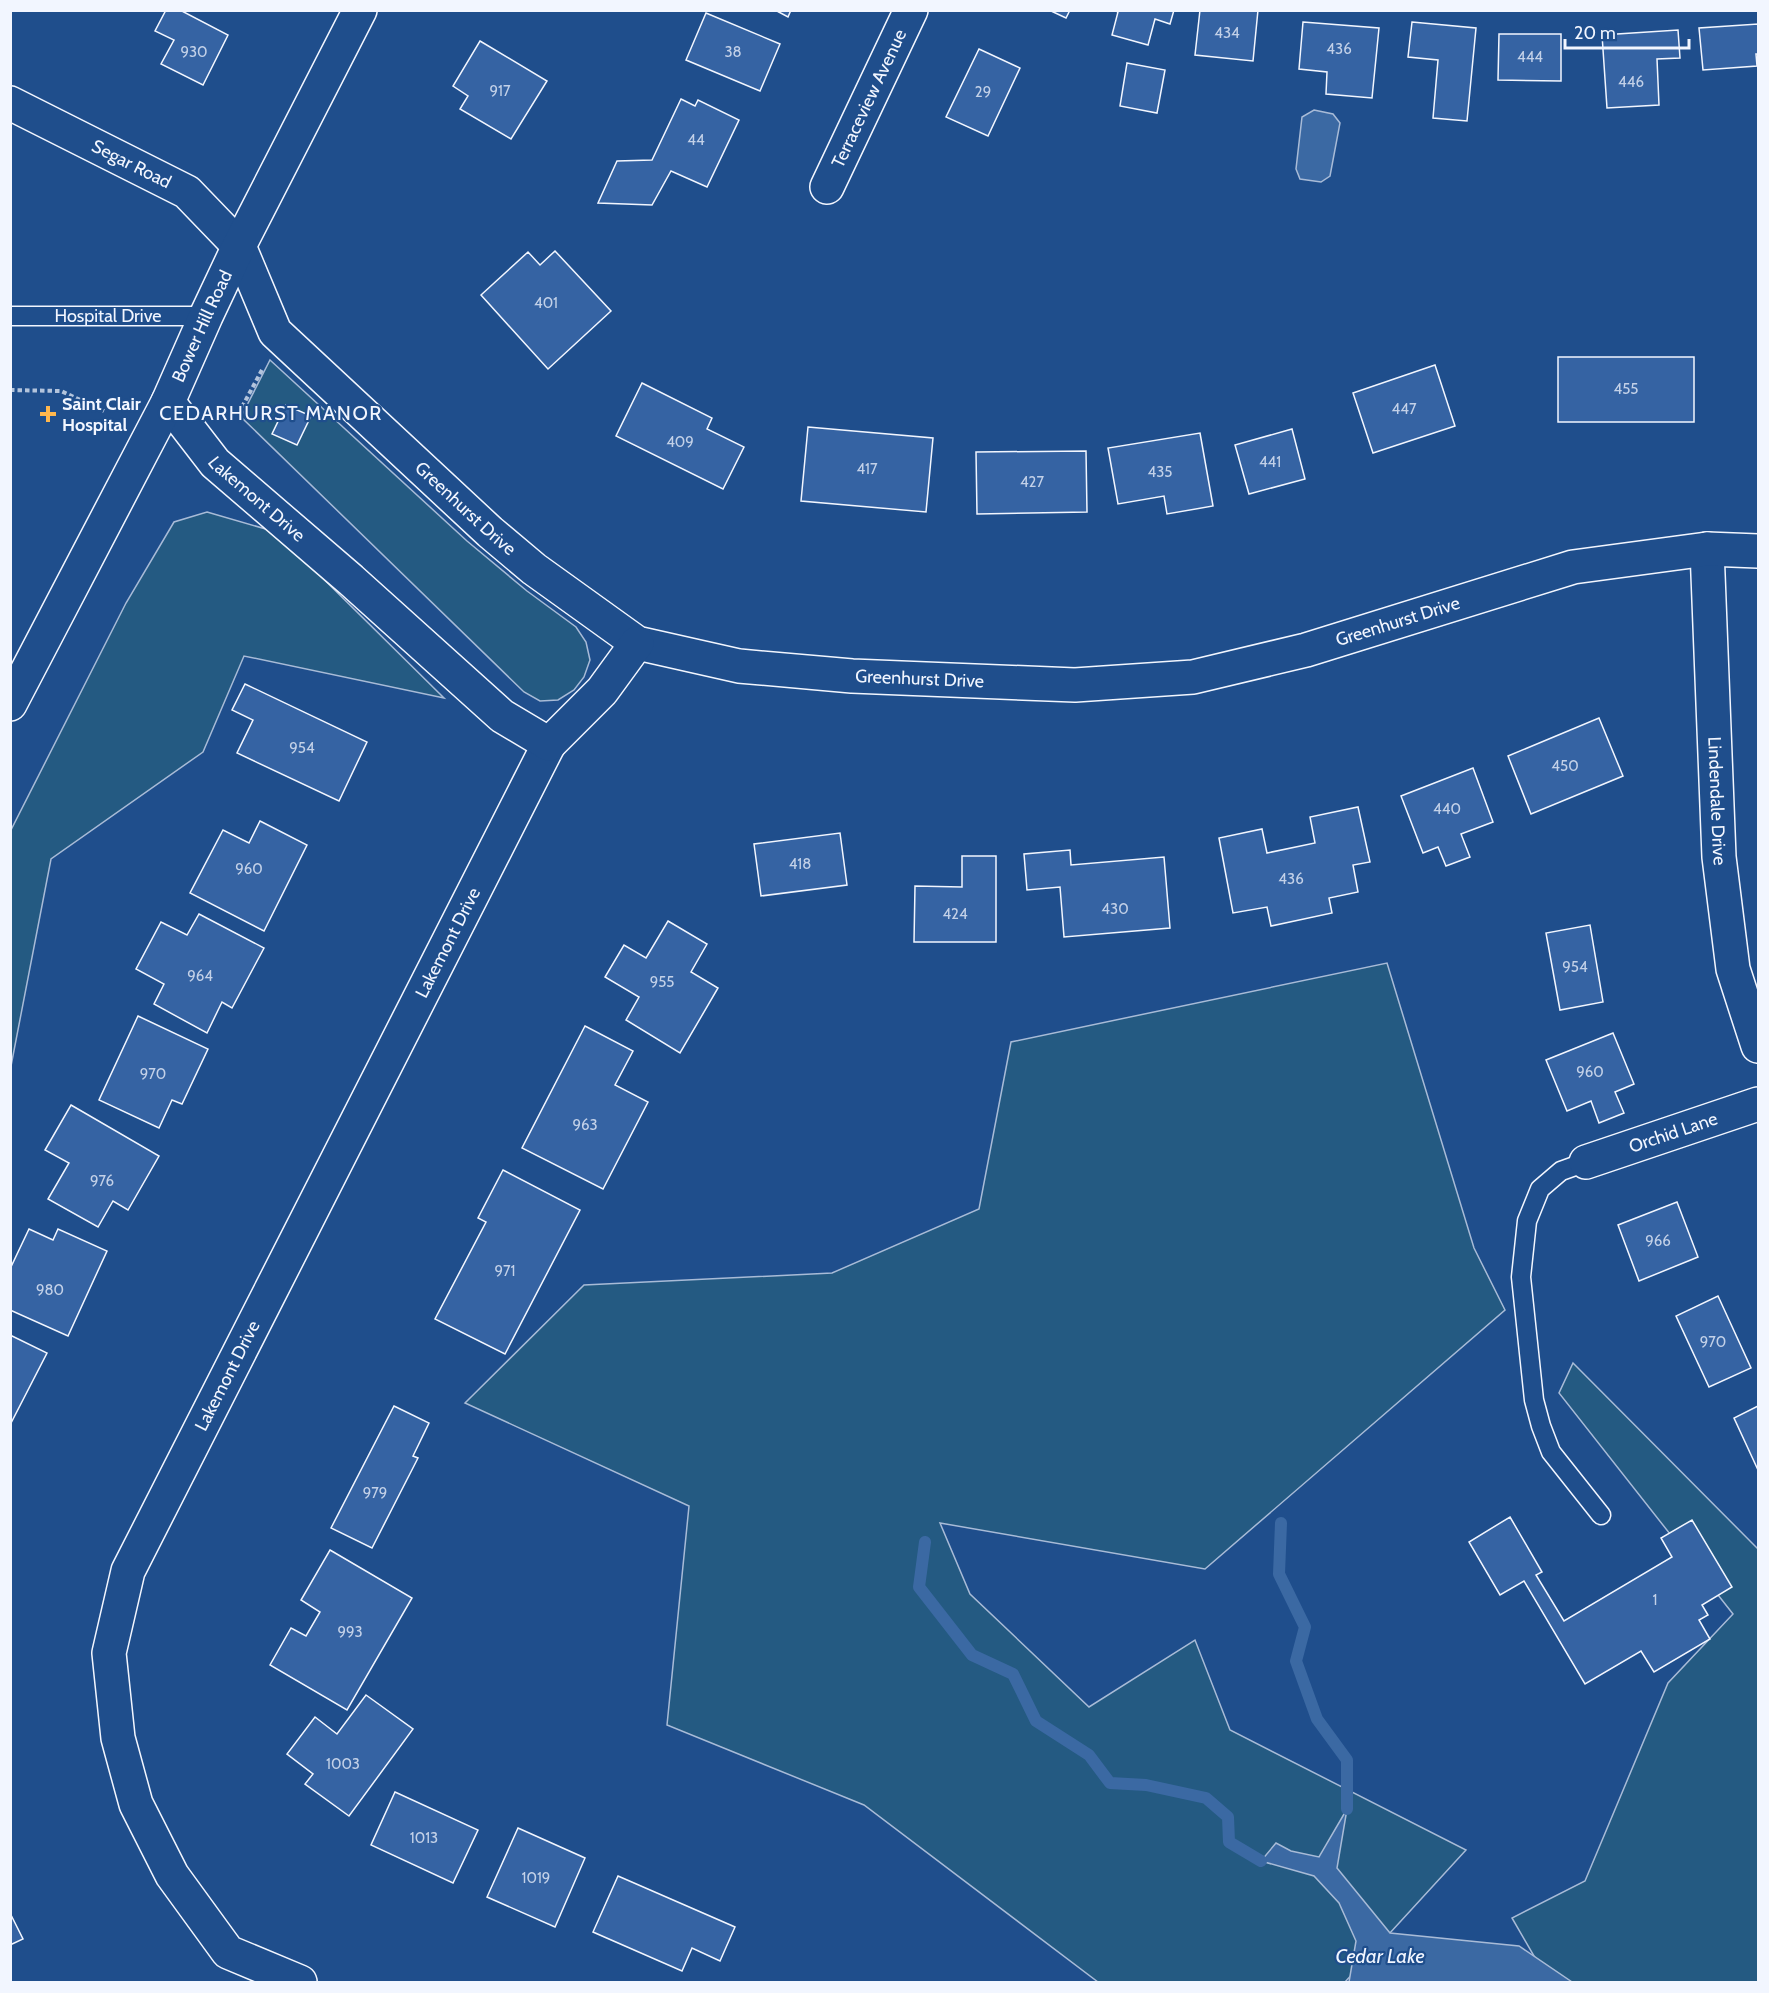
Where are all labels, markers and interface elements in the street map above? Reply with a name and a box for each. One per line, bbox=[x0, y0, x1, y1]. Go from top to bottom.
scale bar bbox=[1565, 12, 1690, 50]
text: 20 m bbox=[1574, 22, 1616, 44]
house number: 434 bbox=[1214, 24, 1240, 42]
street label: Terraceview Avenue bbox=[827, 26, 911, 171]
house number: 436 bbox=[1326, 40, 1352, 58]
house number: 930 bbox=[180, 43, 208, 61]
house number: 38 bbox=[724, 43, 742, 61]
house number: 444 bbox=[1517, 48, 1543, 66]
house number: 446 bbox=[1618, 73, 1644, 91]
house number: 917 bbox=[490, 82, 511, 100]
house number: 29 bbox=[975, 83, 991, 101]
house number: 44 bbox=[687, 131, 705, 149]
street label: Segar Road bbox=[88, 135, 175, 193]
street label: Bower Hill Road bbox=[167, 267, 237, 385]
house number: 401 bbox=[534, 294, 558, 312]
street label: Hospital Drive bbox=[54, 305, 162, 327]
house number: 455 bbox=[1614, 380, 1638, 398]
place label: Saint Clair Hospital bbox=[62, 393, 141, 436]
house number: 447 bbox=[1392, 400, 1417, 418]
district label: CEDARHURST MANOR bbox=[159, 401, 383, 425]
marker: Saint Clair Hospital bbox=[39, 405, 57, 423]
house number: 409 bbox=[666, 433, 694, 451]
street label: Lakemont Drive bbox=[203, 452, 310, 547]
house number: 441 bbox=[1259, 453, 1281, 471]
street label: Greenhurst Drive bbox=[410, 457, 520, 560]
house number: 417 bbox=[856, 460, 878, 478]
house number: 435 bbox=[1148, 463, 1172, 481]
house number: 427 bbox=[1020, 473, 1044, 491]
street label: Greenhurst Drive bbox=[1333, 592, 1463, 651]
street label: Greenhurst Drive bbox=[855, 665, 985, 692]
street label: Lindendale Drive bbox=[1703, 736, 1731, 866]
house number: 954 bbox=[289, 739, 315, 757]
house number: 450 bbox=[1551, 757, 1579, 775]
house number: 440 bbox=[1433, 800, 1461, 818]
house number: 418 bbox=[789, 855, 811, 873]
house number: 960 bbox=[235, 860, 263, 878]
house number: 436 bbox=[1278, 870, 1304, 888]
street label: Lakemont Drive bbox=[411, 884, 485, 1001]
house number: 430 bbox=[1101, 900, 1129, 918]
house number: 424 bbox=[942, 905, 968, 923]
house number: 954 bbox=[1562, 958, 1588, 976]
house number: 964 bbox=[187, 967, 213, 985]
house number: 955 bbox=[650, 973, 674, 991]
house number: 960 bbox=[1576, 1063, 1604, 1081]
house number: 970 bbox=[140, 1065, 166, 1083]
street label: Orchid Lane bbox=[1626, 1107, 1720, 1158]
house number: 963 bbox=[572, 1116, 598, 1134]
house number: 976 bbox=[90, 1172, 114, 1190]
house number: 966 bbox=[1645, 1232, 1671, 1250]
house number: 971 bbox=[495, 1262, 515, 1280]
house number: 980 bbox=[36, 1281, 64, 1299]
street label: Lakemont Drive bbox=[190, 1317, 265, 1435]
house number: 970 bbox=[1700, 1333, 1726, 1351]
house number: 979 bbox=[363, 1484, 387, 1502]
house number: 1 bbox=[1653, 1591, 1657, 1609]
house number: 993 bbox=[337, 1623, 363, 1641]
house number: 1003 bbox=[326, 1755, 360, 1773]
house number: 1013 bbox=[410, 1829, 438, 1847]
house number: 1019 bbox=[522, 1869, 550, 1887]
water label: Cedar Lake bbox=[1335, 1944, 1425, 1968]

